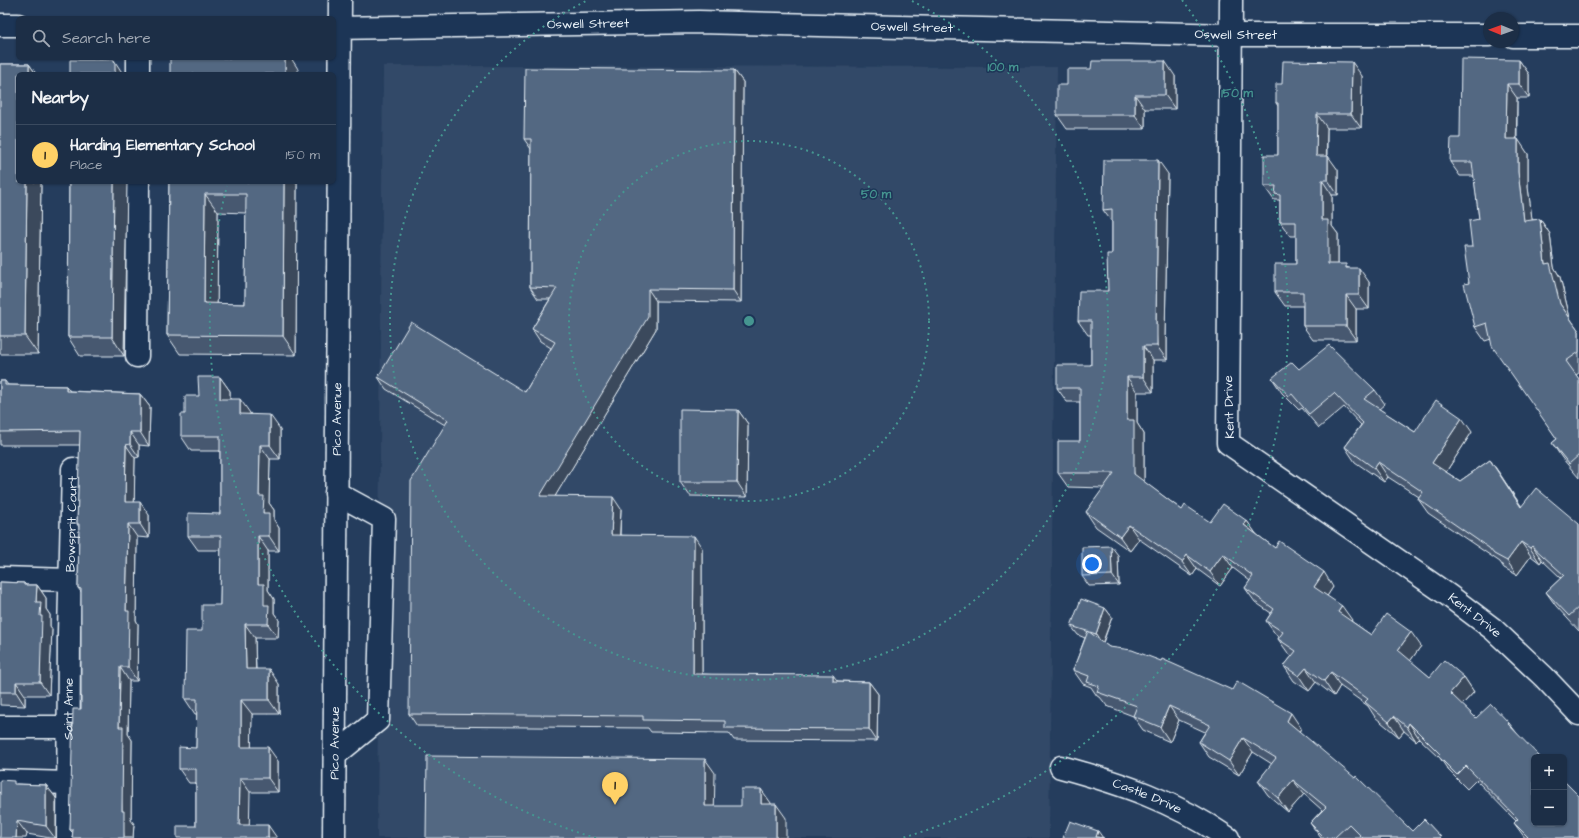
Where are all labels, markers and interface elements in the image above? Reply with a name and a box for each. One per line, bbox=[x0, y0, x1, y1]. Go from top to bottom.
north arrow bbox=[1483, 12, 1519, 48]
street label: Oswell Street bbox=[547, 14, 630, 34]
search box bbox=[16, 16, 336, 60]
street label: Oswell Street bbox=[871, 17, 954, 37]
street label: Oswell Street bbox=[1194, 25, 1278, 44]
icon: search bbox=[30, 27, 52, 49]
text: Search here bbox=[62, 28, 151, 49]
text: 100 m bbox=[988, 59, 1019, 76]
text: 150 m bbox=[1221, 85, 1254, 102]
text: Nearby bbox=[32, 86, 89, 110]
text: Harding Elementary School bbox=[70, 135, 255, 156]
text: 1 bbox=[44, 146, 46, 164]
text: 150 m bbox=[286, 146, 320, 164]
text: Place bbox=[70, 156, 102, 174]
text: 50 m bbox=[861, 186, 892, 203]
centre of rings bbox=[742, 314, 756, 328]
street label: Kent Drive bbox=[1219, 375, 1239, 439]
street label: Pico Avenue bbox=[328, 382, 346, 456]
street label: Bowsprit Court bbox=[61, 475, 82, 572]
your location bbox=[1082, 554, 1102, 574]
street label: Kent Drive bbox=[1444, 589, 1506, 642]
street label: Saint Anne bbox=[59, 678, 78, 740]
street label: Pico Avenue bbox=[325, 706, 344, 780]
map controls bbox=[1531, 754, 1567, 826]
button: + bbox=[1531, 754, 1567, 790]
pin: 1 bbox=[602, 772, 628, 805]
street label: Castle Drive bbox=[1110, 774, 1185, 818]
button: − bbox=[1531, 790, 1567, 826]

